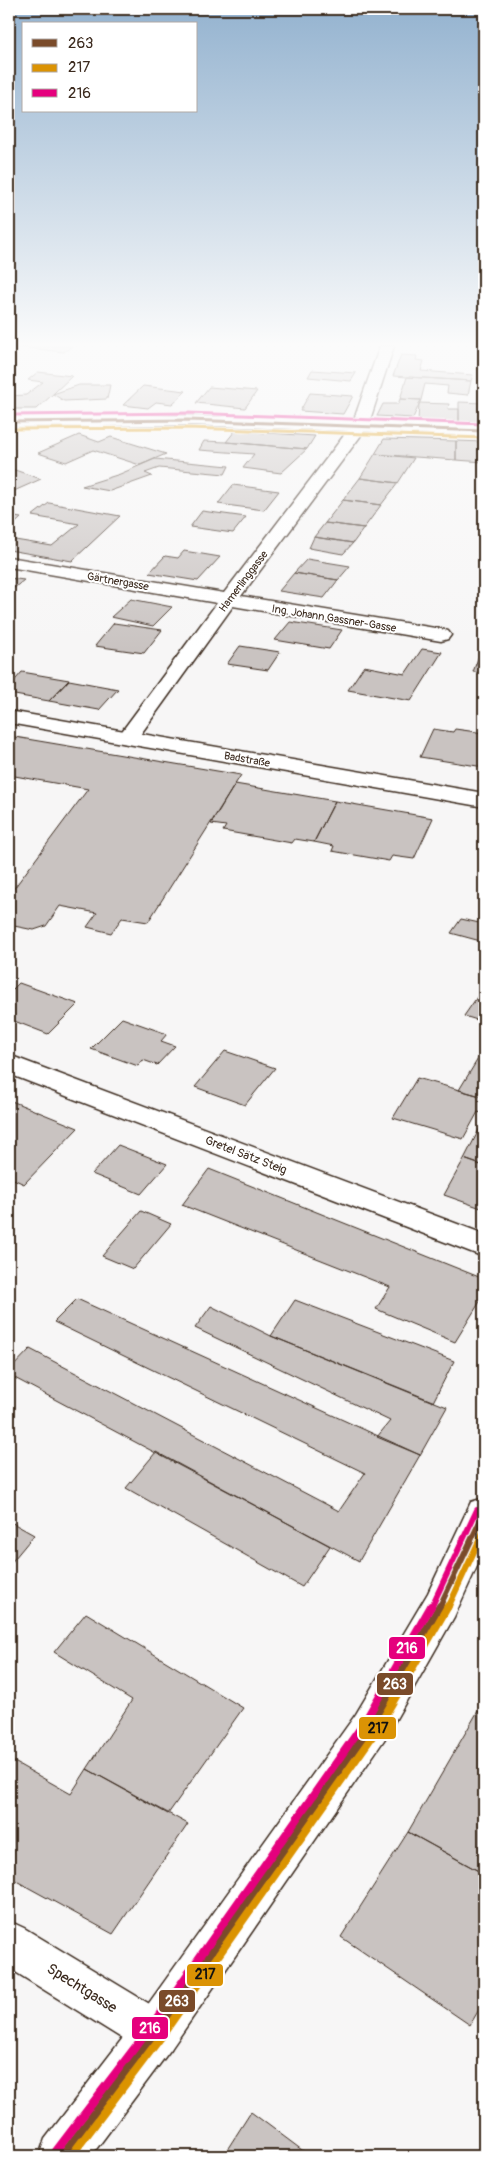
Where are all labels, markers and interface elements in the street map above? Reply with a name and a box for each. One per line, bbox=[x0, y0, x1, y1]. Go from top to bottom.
legend bbox=[22, 22, 198, 112]
text: 263 bbox=[68, 34, 94, 53]
text: 217 bbox=[68, 58, 90, 77]
text: 216 bbox=[68, 84, 91, 103]
street label: Hamerlinggasse bbox=[216, 548, 271, 614]
street label: Gärtnergasse bbox=[86, 570, 150, 593]
street label: Ing. Johann Gassner-Gasse bbox=[271, 602, 398, 635]
street label: Badstraße bbox=[223, 749, 272, 770]
street label: Gretel Sätz Steig bbox=[203, 1133, 289, 1178]
line badge: 216 bbox=[388, 1636, 426, 1660]
text: 216 bbox=[396, 1640, 418, 1657]
line badge: 263 bbox=[376, 1672, 414, 1696]
text: 263 bbox=[383, 1676, 407, 1693]
line badge: 217 bbox=[358, 1716, 397, 1740]
text: 217 bbox=[368, 1720, 389, 1737]
street label: Spechtgasse bbox=[43, 1959, 121, 2018]
line badge: 217 bbox=[186, 1963, 224, 1987]
text: 217 bbox=[195, 1966, 216, 1983]
line badge: 263 bbox=[158, 1989, 196, 2013]
text: 263 bbox=[165, 1993, 189, 2010]
line badge: 216 bbox=[131, 2016, 169, 2040]
text: 216 bbox=[139, 2020, 161, 2037]

